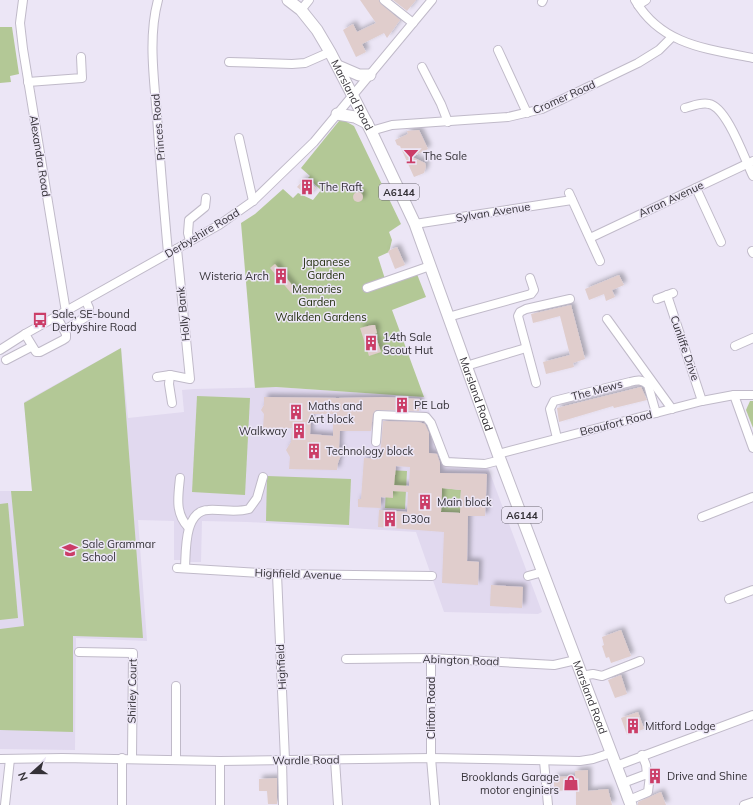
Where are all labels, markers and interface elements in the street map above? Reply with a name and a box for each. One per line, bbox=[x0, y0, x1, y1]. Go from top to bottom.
street label: Marsland Road bbox=[328, 57, 376, 133]
street label: Cromer Road bbox=[530, 77, 598, 117]
street label: Princes Road bbox=[148, 93, 168, 161]
street label: Alexandra Road bbox=[27, 114, 53, 198]
bar icon: The Sale bbox=[402, 147, 420, 165]
place label: The Sale bbox=[423, 149, 467, 163]
building icon: The Raft bbox=[298, 178, 316, 196]
street label: Arran Avenue bbox=[636, 178, 706, 220]
place label: The Raft bbox=[319, 180, 363, 194]
road number: A6144 bbox=[379, 184, 419, 200]
street label: Sylvan Avenue bbox=[455, 199, 531, 225]
street label: Derbyshire Road bbox=[162, 205, 242, 261]
park label: Japanese Garden bbox=[302, 255, 350, 282]
building icon: Wisteria Arch bbox=[272, 267, 290, 285]
place label: Wisteria Arch bbox=[199, 269, 269, 283]
park label: Memories Garden bbox=[292, 282, 342, 309]
street label: Holly Bank bbox=[173, 286, 193, 342]
place label: Sale, SE-bound Derbyshire Road bbox=[52, 307, 137, 334]
park label: Walkden Gardens bbox=[275, 310, 367, 324]
bus stop icon: Sale, SE-bound Derbyshire Road bbox=[31, 311, 49, 329]
street label: Cunliffe Drive bbox=[667, 314, 703, 382]
place label: 14th Sale Scout Hut bbox=[383, 330, 433, 357]
building icon: 14th Sale Scout Hut bbox=[362, 334, 380, 352]
street label: Marsland Road bbox=[457, 355, 496, 433]
street label: The Mews bbox=[570, 376, 624, 404]
building icon: PE Lab bbox=[393, 396, 411, 414]
place label: PE Lab bbox=[414, 398, 450, 412]
place label: Maths and Art block bbox=[308, 399, 362, 426]
building icon: Maths and Art block bbox=[287, 403, 305, 421]
street label: Beaufort Road bbox=[578, 407, 654, 439]
building icon: Walkway bbox=[290, 422, 308, 440]
place label: Walkway bbox=[239, 424, 287, 438]
building icon: Technology block bbox=[305, 442, 323, 460]
place label: Technology block bbox=[326, 444, 414, 458]
building icon: Main block bbox=[416, 493, 434, 511]
place label: Main block bbox=[437, 495, 492, 509]
road number: A6144 bbox=[502, 507, 542, 523]
building icon: D30a bbox=[381, 510, 399, 528]
place label: D30a bbox=[402, 512, 430, 526]
place label: Sale Grammar School bbox=[82, 537, 155, 564]
school or university icon: Sale Grammar School bbox=[61, 541, 79, 559]
street label: Highfield Avenue bbox=[254, 565, 342, 583]
street label: Highfield bbox=[273, 644, 289, 690]
street label: Abington Road bbox=[422, 652, 500, 668]
street label: Shirley Court bbox=[124, 658, 140, 724]
street label: Marsland Road bbox=[570, 658, 610, 736]
street label: Clifton Road bbox=[424, 677, 438, 739]
building icon: Mitford Lodge bbox=[624, 717, 642, 735]
place label: Mitford Lodge bbox=[645, 719, 716, 733]
street label: Wardle Road bbox=[272, 752, 340, 768]
north arrow bbox=[12, 753, 52, 793]
building icon: Drive and Shine bbox=[646, 767, 664, 785]
place label: Drive and Shine bbox=[667, 769, 747, 783]
text: N bbox=[15, 770, 31, 783]
place label: Brooklands Garage motor enginiers bbox=[461, 770, 559, 797]
shop icon: Brooklands Garage motor enginiers bbox=[562, 774, 580, 792]

